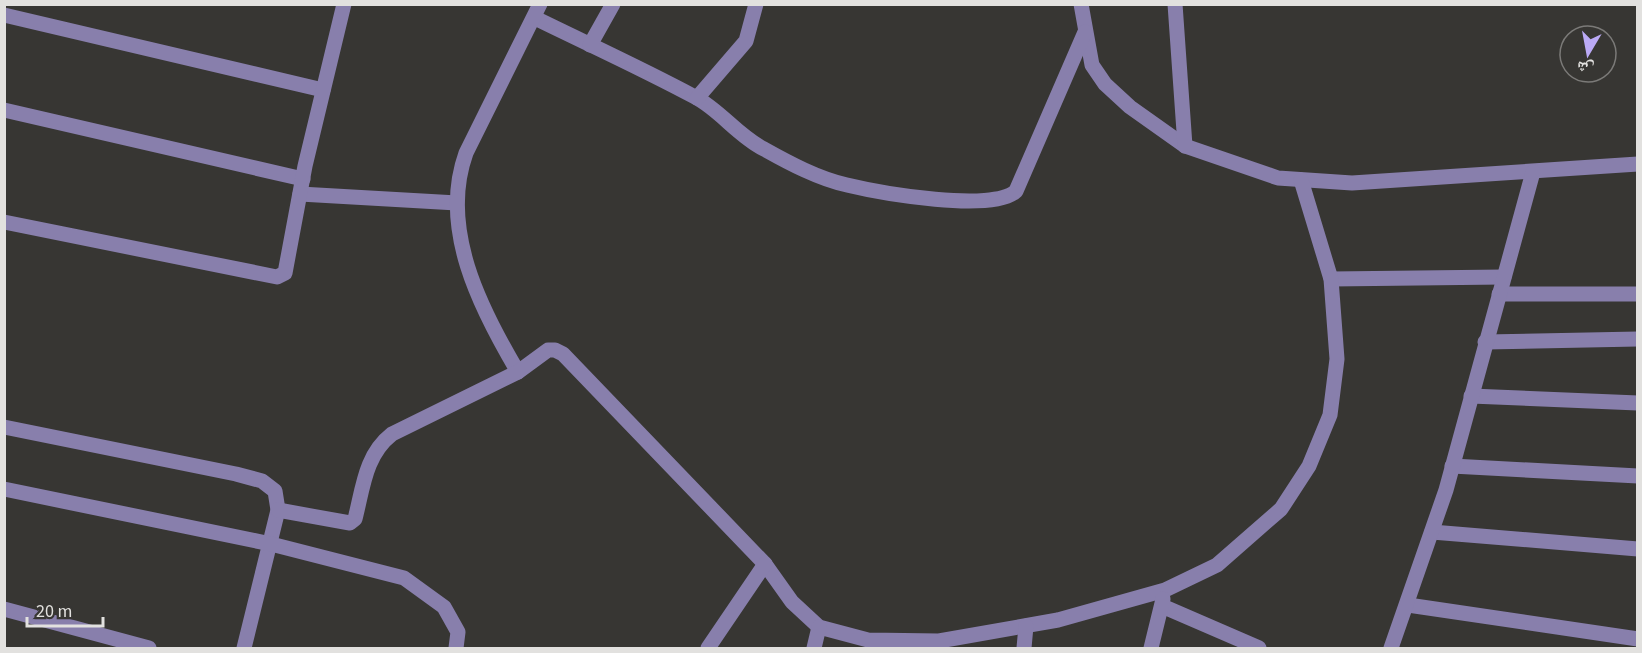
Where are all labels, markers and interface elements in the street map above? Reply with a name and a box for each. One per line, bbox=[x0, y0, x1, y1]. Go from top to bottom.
north arrow bbox=[1558, 24, 1618, 84]
text: ش bbox=[1575, 55, 1596, 80]
scale bar bbox=[27, 590, 104, 628]
text: 20 m bbox=[36, 599, 72, 624]

